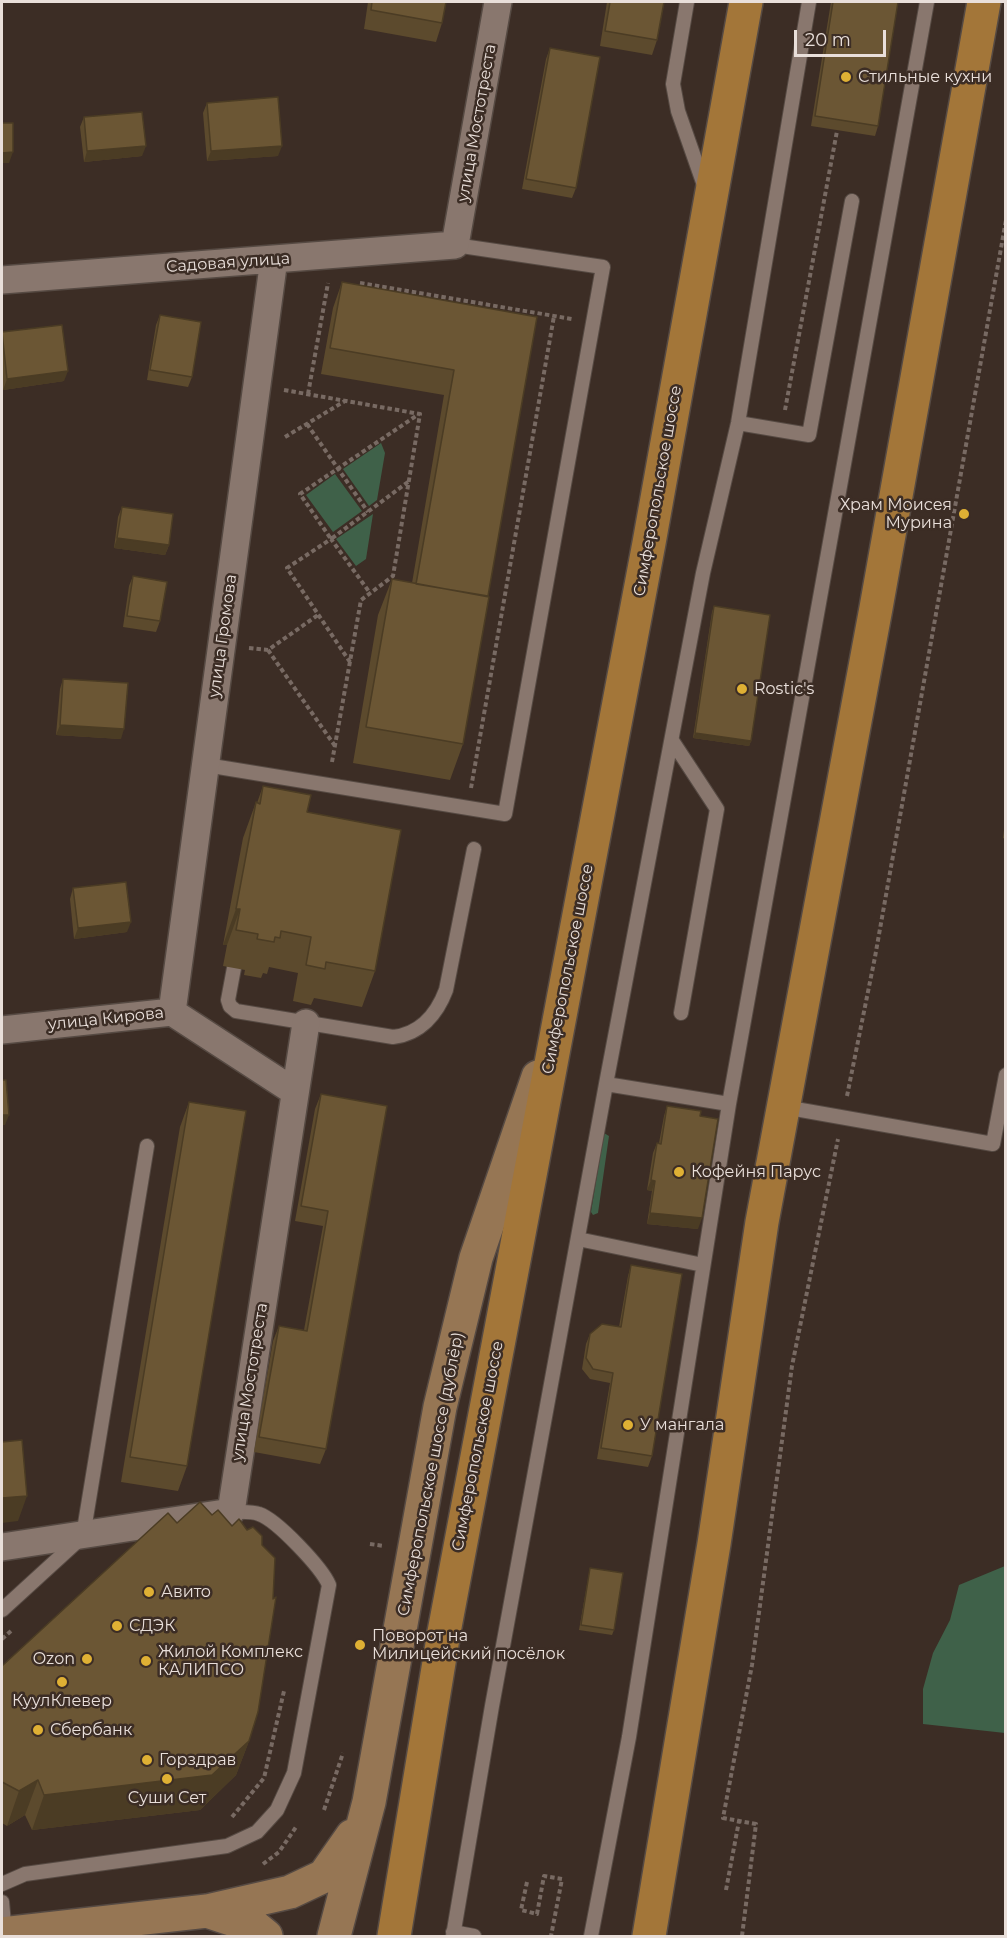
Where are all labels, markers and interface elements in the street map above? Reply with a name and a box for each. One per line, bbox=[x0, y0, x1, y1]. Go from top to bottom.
scale bar bbox=[797, 18, 888, 56]
text: 20 m bbox=[805, 29, 851, 51]
street label: улица Мостотреста bbox=[454, 43, 500, 203]
place label: Стильные кухни bbox=[858, 67, 992, 87]
marker: Стильные кухни bbox=[839, 70, 853, 84]
street label: Садовая улица bbox=[165, 249, 291, 277]
street label: Симферопольское шоссе bbox=[630, 384, 686, 598]
place label: Храм Моисея Мурина bbox=[840, 495, 952, 533]
marker: Храм Моисея Мурина bbox=[957, 507, 971, 521]
street label: улица Громова bbox=[205, 573, 241, 699]
place label: Rostic's bbox=[754, 679, 814, 699]
marker: Rostic's bbox=[735, 682, 749, 696]
street label: Симферопольское шоссе bbox=[538, 862, 598, 1076]
street label: улица Кирова bbox=[47, 1003, 165, 1035]
place label: Кофейня Парус bbox=[691, 1162, 821, 1182]
marker: Кофейня Парус bbox=[672, 1165, 686, 1179]
street label: улица Мостотреста bbox=[228, 1302, 272, 1462]
street label: Симферопольское шоссе (дублёр) bbox=[394, 1330, 468, 1618]
street label: Симферопольское шоссе bbox=[448, 1339, 508, 1553]
place label: У мангала bbox=[640, 1415, 724, 1435]
marker: У мангала bbox=[621, 1418, 635, 1432]
place label: Авито bbox=[161, 1582, 211, 1602]
marker: Авито bbox=[142, 1585, 156, 1599]
place label: СДЭК bbox=[129, 1616, 175, 1636]
marker: СДЭК bbox=[110, 1619, 124, 1633]
place label: Поворот на Милицейский посёлок bbox=[372, 1626, 565, 1664]
marker: Поворот на Милицейский посёлок bbox=[353, 1638, 367, 1652]
place label: Жилой Комплекс КАЛИПСО bbox=[158, 1642, 303, 1680]
place label: Ozon bbox=[33, 1649, 75, 1669]
marker: Ozon bbox=[80, 1652, 94, 1666]
marker: Жилой Комплекс КАЛИПСО bbox=[139, 1654, 153, 1668]
marker: КуулКлевер bbox=[55, 1675, 69, 1689]
place label: КуулКлевер bbox=[12, 1691, 112, 1711]
place label: Сбербанк bbox=[50, 1720, 132, 1740]
marker: Сбербанк bbox=[31, 1723, 45, 1737]
place label: Горздрав bbox=[159, 1750, 236, 1770]
marker: Горздрав bbox=[140, 1753, 154, 1767]
marker: Суши Сет bbox=[160, 1772, 174, 1786]
place label: Суши Сет bbox=[128, 1788, 206, 1808]

